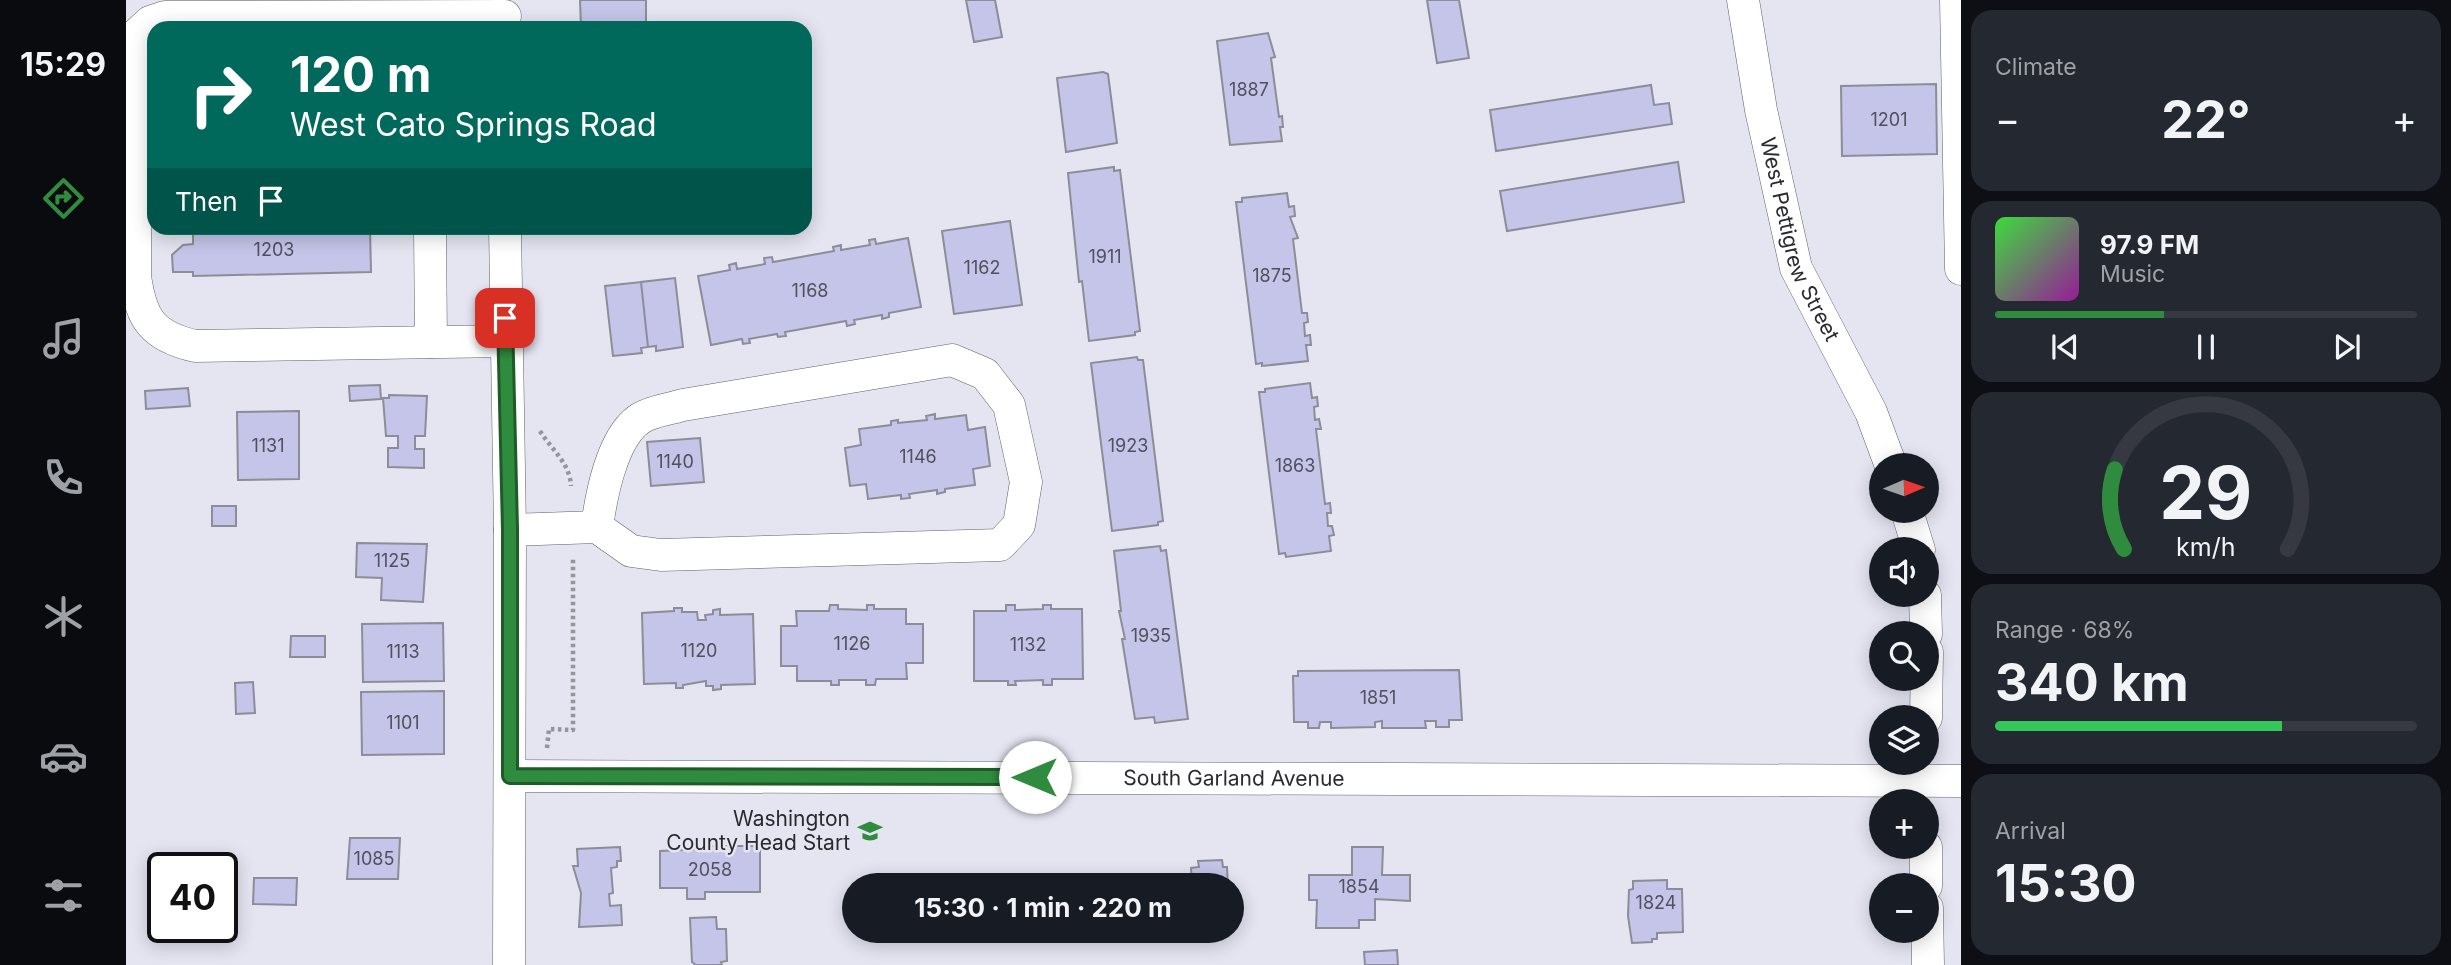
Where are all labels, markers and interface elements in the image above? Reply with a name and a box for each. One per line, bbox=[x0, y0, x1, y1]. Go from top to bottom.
text: 15:29 bbox=[20, 45, 106, 84]
text: 120 m bbox=[290, 45, 431, 104]
icon: right bbox=[175, 49, 266, 140]
text: Climate bbox=[1995, 53, 2077, 81]
house number: 1887 bbox=[1229, 79, 1269, 100]
text: 22° bbox=[2161, 88, 2251, 151]
text: − bbox=[1995, 96, 2020, 142]
text: + bbox=[2392, 96, 2417, 142]
text: West Cato Springs Road bbox=[290, 105, 657, 144]
house number: 1201 bbox=[1871, 109, 1907, 130]
street label: West Pettigrew Street bbox=[1755, 135, 1845, 345]
icon: directions bbox=[39, 174, 88, 223]
icon: arrive bbox=[252, 182, 290, 220]
text: Then bbox=[175, 186, 238, 217]
text: 97.9 FM bbox=[2100, 229, 2199, 260]
house number: 1203 bbox=[254, 239, 294, 260]
house number: 1911 bbox=[1088, 246, 1122, 267]
house number: 1162 bbox=[964, 257, 1000, 278]
text: Music bbox=[2100, 260, 2165, 288]
house number: 1875 bbox=[1252, 265, 1292, 286]
house number: 1168 bbox=[792, 280, 828, 301]
pin bbox=[475, 288, 535, 348]
icon: arrive bbox=[486, 299, 524, 337]
icon: music bbox=[39, 314, 88, 363]
icon: previous bbox=[2046, 328, 2084, 366]
icon: pause bbox=[2187, 328, 2225, 366]
icon: next bbox=[2328, 328, 2366, 366]
house number: 1131 bbox=[251, 435, 285, 456]
house number: 1923 bbox=[1108, 435, 1148, 456]
house number: 1146 bbox=[899, 446, 937, 467]
text: 29 bbox=[2159, 448, 2253, 537]
house number: 1140 bbox=[656, 451, 694, 472]
icon: phone bbox=[39, 453, 88, 502]
north arrow bbox=[1869, 453, 1939, 523]
map controls bbox=[1869, 453, 1939, 943]
house number: 1863 bbox=[1275, 455, 1315, 476]
text: km/h bbox=[2176, 531, 2236, 561]
button: sound bbox=[1869, 537, 1939, 607]
house number: 1125 bbox=[374, 550, 410, 571]
icon: climate bbox=[39, 592, 88, 641]
text: Range · 68% bbox=[1995, 616, 2134, 644]
button: search bbox=[1869, 621, 1939, 691]
house number: 1935 bbox=[1131, 625, 1171, 646]
house number: 1126 bbox=[834, 633, 870, 654]
house number: 1132 bbox=[1010, 634, 1046, 655]
house number: 1120 bbox=[681, 640, 717, 661]
house number: 1113 bbox=[386, 641, 420, 662]
text: 340 km bbox=[1995, 651, 2189, 714]
house number: 1851 bbox=[1360, 687, 1396, 708]
button: layers bbox=[1869, 705, 1939, 775]
house number: 1101 bbox=[386, 712, 420, 733]
icon: car bbox=[39, 732, 88, 781]
position arrow bbox=[998, 740, 1072, 814]
street label: South Garland Avenue bbox=[1123, 765, 1345, 791]
button: + bbox=[1869, 789, 1939, 859]
place label: Washington County Head Start bbox=[666, 806, 850, 855]
school or university icon: Washington County Head Start bbox=[856, 817, 884, 845]
text: Arrival bbox=[1995, 817, 2066, 845]
house number: 1085 bbox=[354, 848, 394, 869]
speed limit sign: 40 bbox=[147, 852, 238, 943]
text: 15:30 bbox=[1995, 852, 2137, 915]
house number: 2058 bbox=[688, 859, 732, 880]
icon: filters bbox=[39, 871, 88, 920]
button: − bbox=[1869, 873, 1939, 943]
house number: 1854 bbox=[1338, 876, 1380, 897]
text: 15:30 · 1 min · 220 m bbox=[914, 892, 1172, 923]
house number: 1824 bbox=[1636, 892, 1676, 913]

